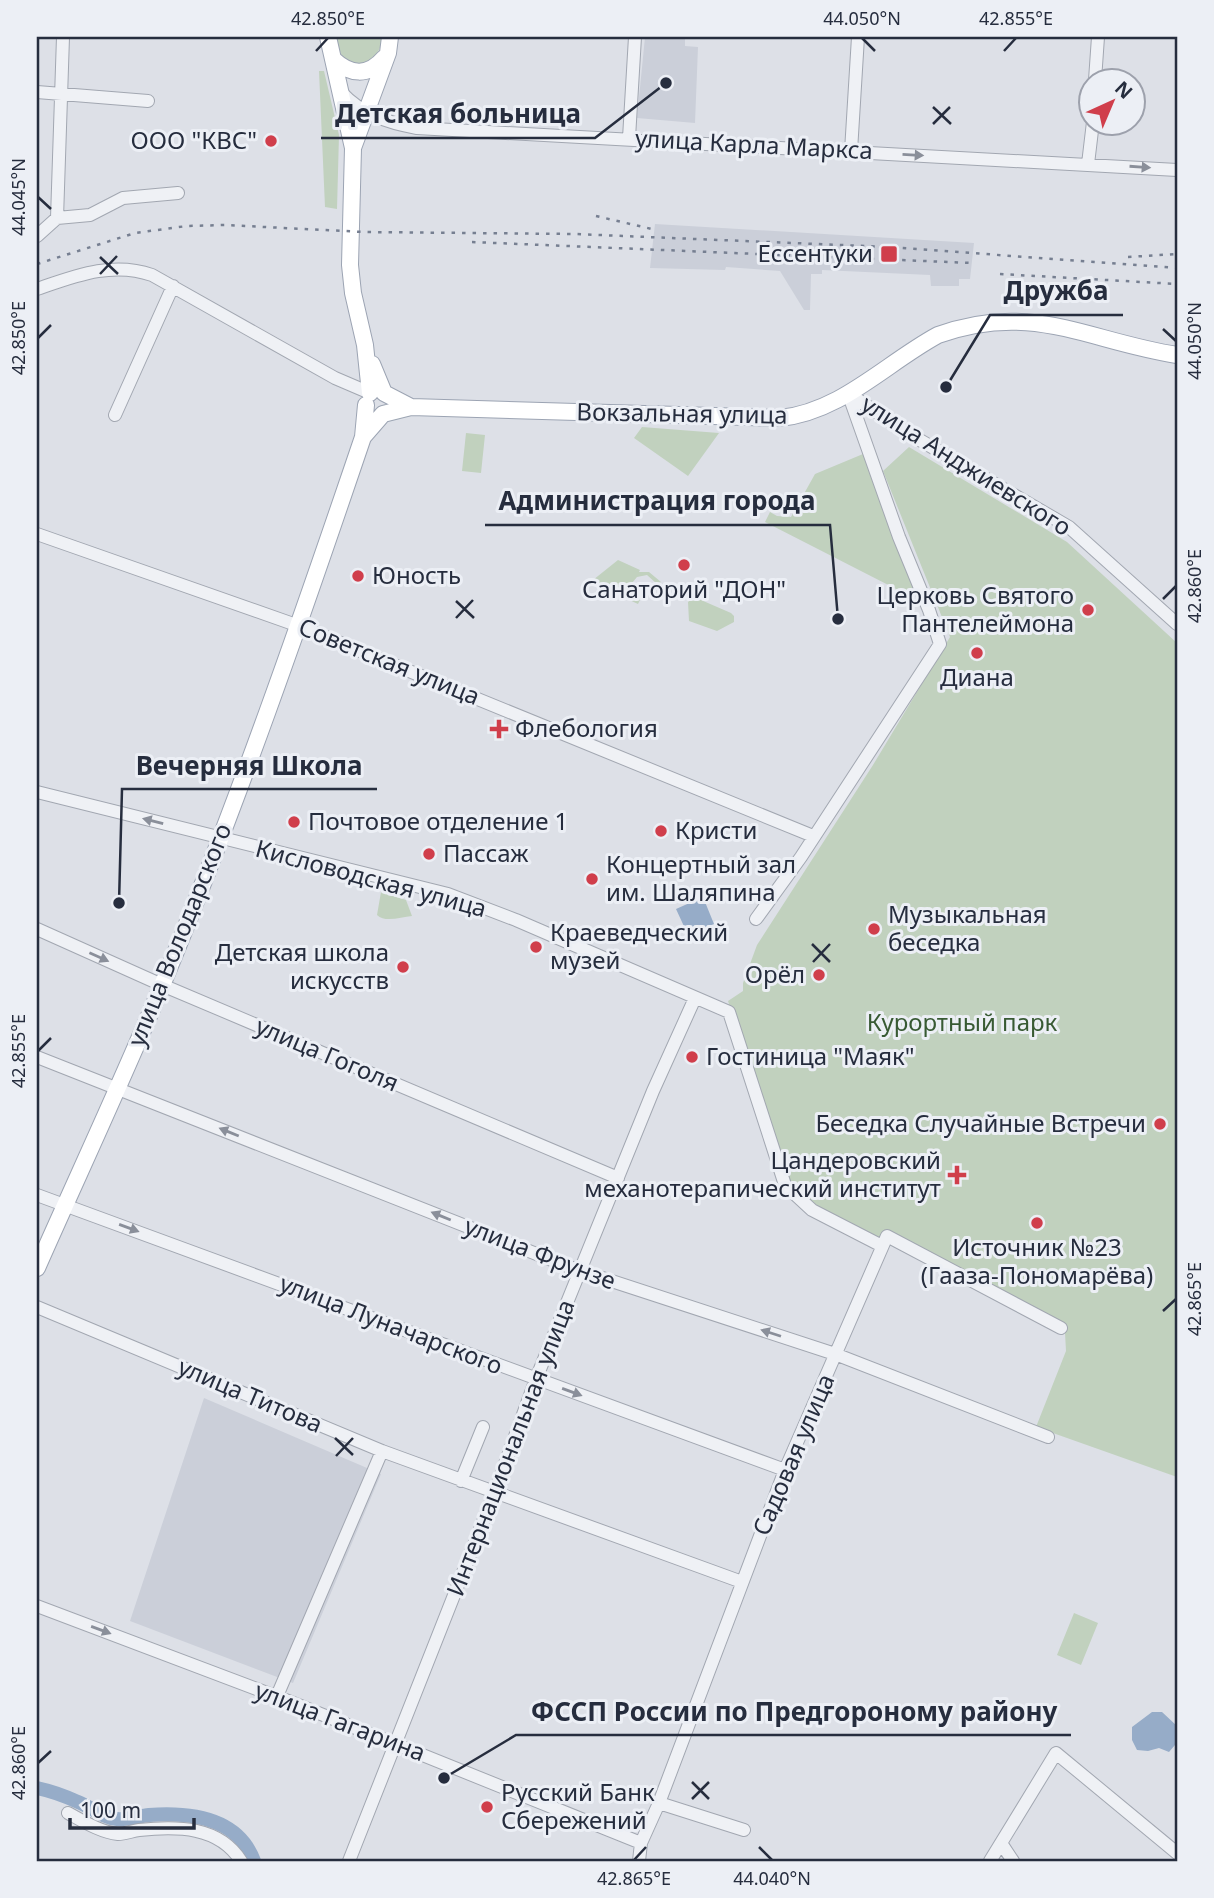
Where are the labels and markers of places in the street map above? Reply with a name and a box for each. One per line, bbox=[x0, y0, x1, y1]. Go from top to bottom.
callout: Детская больница bbox=[321, 91, 595, 138]
place label: ООО "КВС" bbox=[130, 123, 257, 156]
marker: ООО "КВС" bbox=[263, 133, 279, 149]
place label: Ессентуки bbox=[757, 236, 873, 269]
marker: Ессентуки bbox=[879, 244, 899, 264]
callout: Дружба bbox=[990, 268, 1123, 315]
callout: Администрация города bbox=[485, 478, 830, 525]
marker: Санаторий "ДОН" bbox=[676, 557, 692, 573]
place label: Юность bbox=[372, 558, 461, 591]
marker: Юность bbox=[350, 568, 366, 584]
place label: Санаторий "ДОН" bbox=[582, 572, 786, 605]
place label: Церковь Святого Пантелеймона bbox=[877, 578, 1074, 639]
marker: Церковь Святого Пантелеймона bbox=[1080, 602, 1096, 618]
marker: Диана bbox=[969, 645, 985, 661]
place label: Диана bbox=[940, 660, 1014, 693]
place label: Флебология bbox=[515, 711, 658, 744]
marker: Флебология bbox=[489, 719, 509, 739]
callout: Вечерняя Школа bbox=[122, 742, 377, 789]
place label: Почтовое отделение 1 bbox=[308, 804, 568, 837]
place label: Кристи bbox=[675, 813, 757, 846]
marker: Почтовое отделение 1 bbox=[286, 814, 302, 830]
marker: Кристи bbox=[653, 823, 669, 839]
place label: Пассаж bbox=[443, 836, 529, 869]
marker: Пассаж bbox=[421, 846, 437, 862]
place label: Концертный зал им. Шаляпина bbox=[606, 847, 796, 908]
marker: Концертный зал им. Шаляпина bbox=[584, 871, 600, 887]
place label: Музыкальная беседка bbox=[888, 897, 1047, 958]
place label: Краеведческий музей bbox=[550, 915, 728, 976]
marker: Музыкальная беседка bbox=[866, 921, 882, 937]
place label: Детская школа искусств bbox=[215, 935, 389, 996]
marker: Краеведческий музей bbox=[528, 939, 544, 955]
place label: Орёл bbox=[745, 957, 805, 990]
marker: Детская школа искусств bbox=[395, 959, 411, 975]
marker: Орёл bbox=[811, 967, 827, 983]
place label: Гостиница "Маяк" bbox=[706, 1039, 915, 1072]
marker: Гостиница "Маяк" bbox=[684, 1049, 700, 1065]
place label: Беседка Случайные Встречи bbox=[815, 1106, 1146, 1139]
marker: Беседка Случайные Встречи bbox=[1152, 1116, 1168, 1132]
place label: Цандеровский механотерапический институт bbox=[584, 1143, 941, 1204]
marker: Цандеровский механотерапический институт bbox=[947, 1165, 967, 1185]
marker: Источник №23 (Гааза-Пономарёва) bbox=[1029, 1215, 1045, 1231]
place label: Источник №23 (Гааза-Пономарёва) bbox=[921, 1230, 1153, 1291]
callout: ФССП России по Предгороному району bbox=[516, 1688, 1071, 1735]
place label: Русский Банк Сбережений bbox=[501, 1775, 655, 1836]
marker: Русский Банк Сбережений bbox=[479, 1799, 495, 1815]

